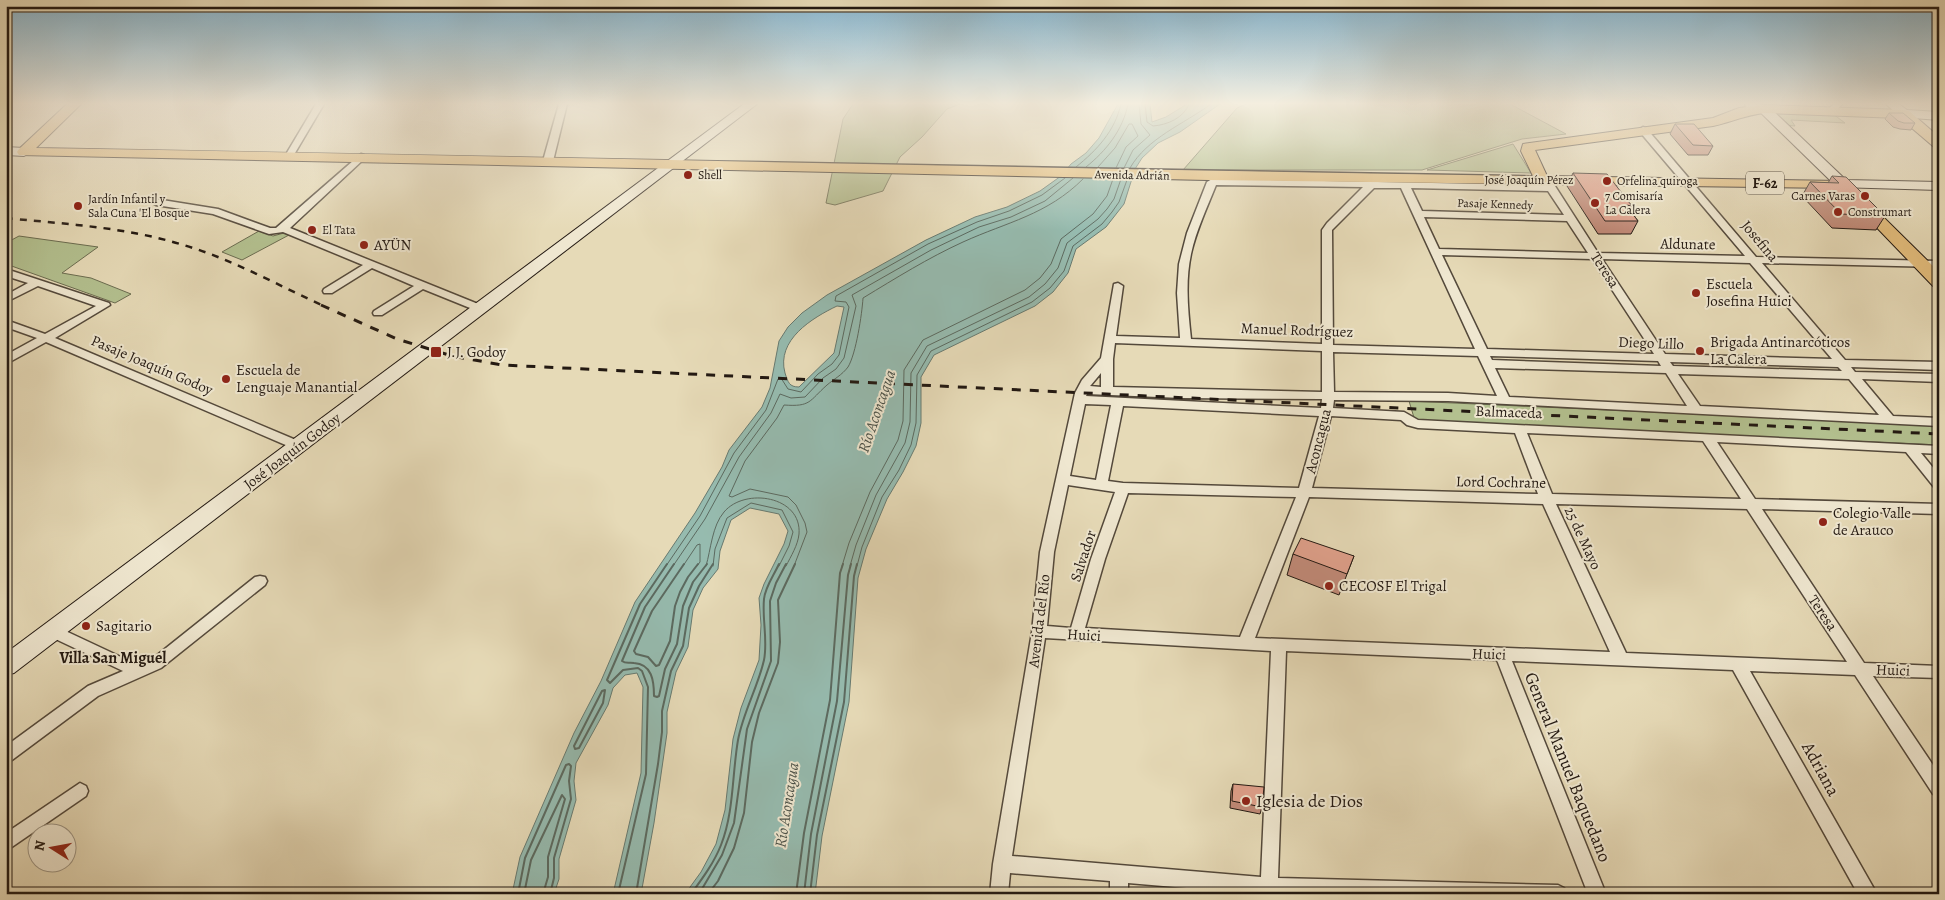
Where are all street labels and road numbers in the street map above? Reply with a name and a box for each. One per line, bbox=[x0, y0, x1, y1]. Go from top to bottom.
street label: Avenida Adrián bbox=[1093, 166, 1170, 184]
street label: José Joaquín Pérez bbox=[1485, 172, 1573, 188]
road number: F-62 bbox=[1746, 172, 1784, 194]
street label: Pasaje Kennedy bbox=[1457, 195, 1534, 213]
street label: Josefina bbox=[1737, 216, 1783, 266]
street label: Aldunate bbox=[1659, 234, 1716, 254]
street label: Teresa bbox=[1586, 248, 1624, 292]
street label: Manuel Rodríguez bbox=[1240, 318, 1354, 342]
street label: Pasaje Joaquín Godoy bbox=[88, 330, 216, 400]
street label: Diego Lillo bbox=[1618, 332, 1684, 354]
street label: Balmaceda bbox=[1475, 401, 1543, 423]
street label: Aconcagua bbox=[1300, 406, 1336, 477]
street label: José Joaquín Godoy bbox=[239, 408, 345, 494]
street label: Lord Cochrane bbox=[1456, 471, 1547, 493]
street label: 25 de Mayo bbox=[1560, 503, 1606, 573]
street label: Salvador bbox=[1065, 527, 1101, 584]
street label: Avenida del Río bbox=[1023, 573, 1055, 670]
street label: Teresa bbox=[1804, 591, 1842, 635]
street label: Huici bbox=[1066, 624, 1102, 646]
street label: Huici bbox=[1472, 643, 1506, 665]
street label: Huici bbox=[1876, 659, 1910, 681]
street label: General Manuel Baquedano bbox=[1519, 668, 1617, 866]
street label: Adriana bbox=[1796, 737, 1846, 801]

